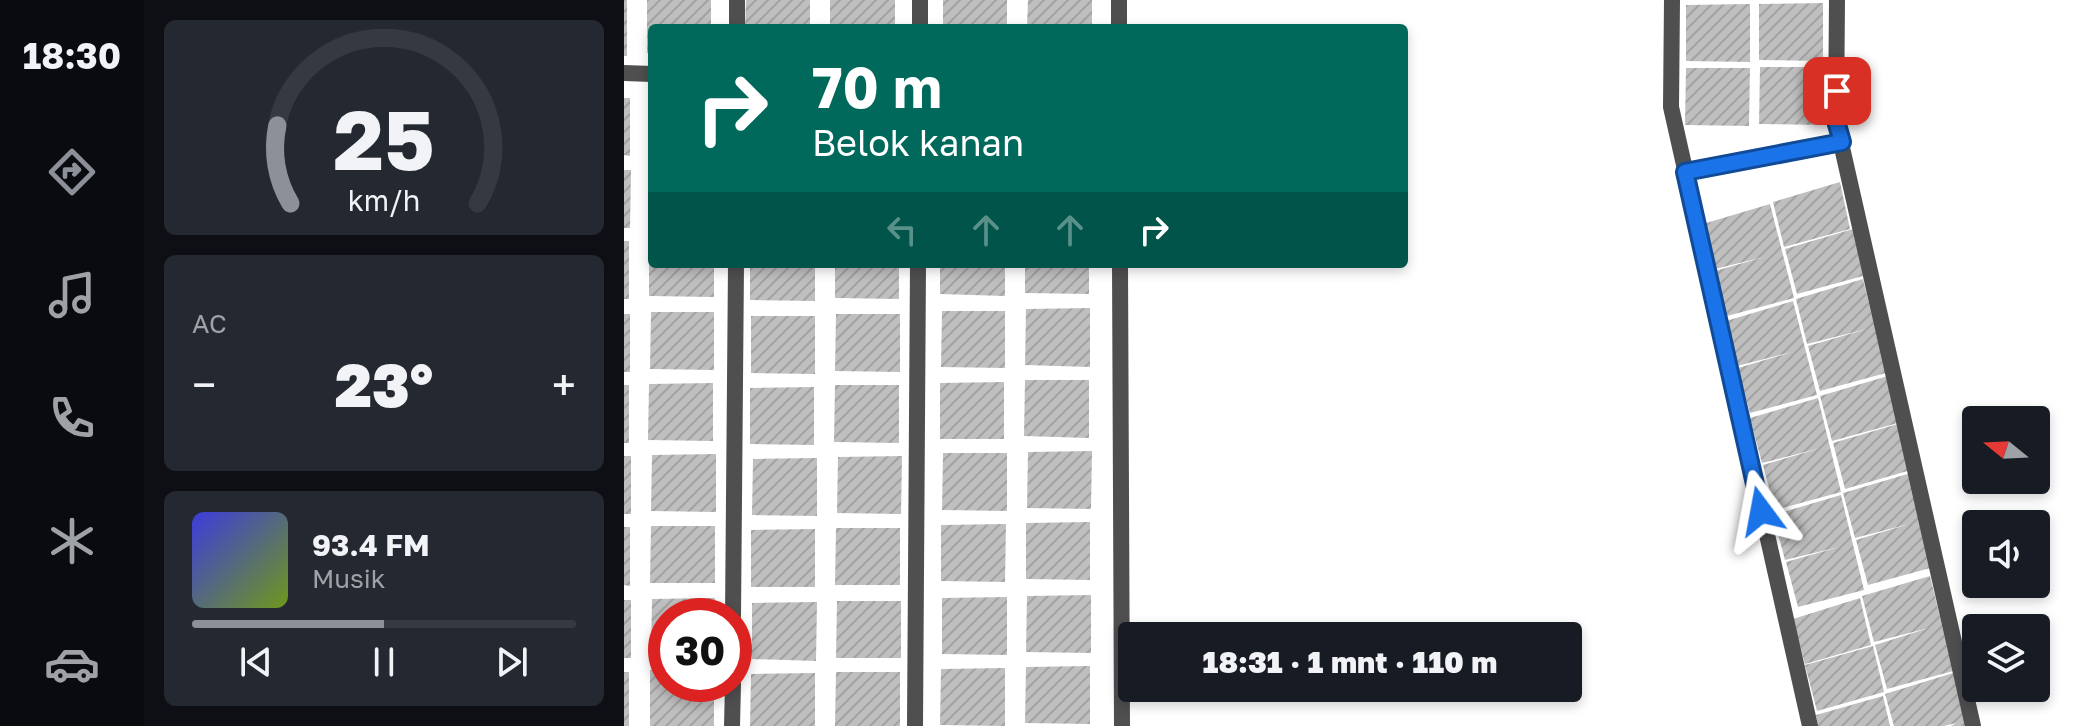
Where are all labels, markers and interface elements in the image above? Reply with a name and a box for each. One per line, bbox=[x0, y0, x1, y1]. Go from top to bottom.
text: 18:30 bbox=[23, 34, 121, 77]
text: 70 m bbox=[812, 53, 942, 120]
icon: right bbox=[680, 56, 784, 160]
pin bbox=[1803, 57, 1871, 125]
icon: arrive bbox=[1815, 69, 1859, 113]
text: 25 bbox=[333, 87, 435, 187]
text: Belok kanan bbox=[812, 121, 1024, 164]
icon: directions bbox=[44, 144, 100, 200]
text: km/h bbox=[348, 183, 420, 217]
icon: left bbox=[880, 208, 924, 252]
icon: ahead bbox=[964, 208, 1008, 252]
icon: ahead bbox=[1048, 208, 1092, 252]
icon: right bbox=[1132, 208, 1176, 252]
icon: music bbox=[44, 267, 100, 323]
text: AC bbox=[192, 308, 227, 339]
text: 23° bbox=[335, 348, 433, 420]
text: − bbox=[192, 358, 216, 411]
text: + bbox=[552, 358, 576, 411]
icon: phone bbox=[44, 390, 100, 446]
north arrow bbox=[1962, 406, 2050, 494]
map controls bbox=[1962, 406, 2050, 702]
position arrow bbox=[1719, 469, 1803, 553]
button: sound bbox=[1962, 510, 2050, 598]
icon: climate bbox=[44, 513, 100, 569]
text: 93.4 FM bbox=[312, 527, 430, 563]
text: Musik bbox=[312, 563, 386, 594]
speed limit sign: 30 bbox=[648, 598, 752, 702]
button: layers bbox=[1962, 614, 2050, 702]
icon: car bbox=[44, 636, 100, 692]
icon: previous bbox=[234, 640, 278, 684]
icon: pause bbox=[362, 640, 406, 684]
icon: next bbox=[490, 640, 534, 684]
text: 18:31 · 1 mnt · 110 m bbox=[1203, 644, 1497, 680]

